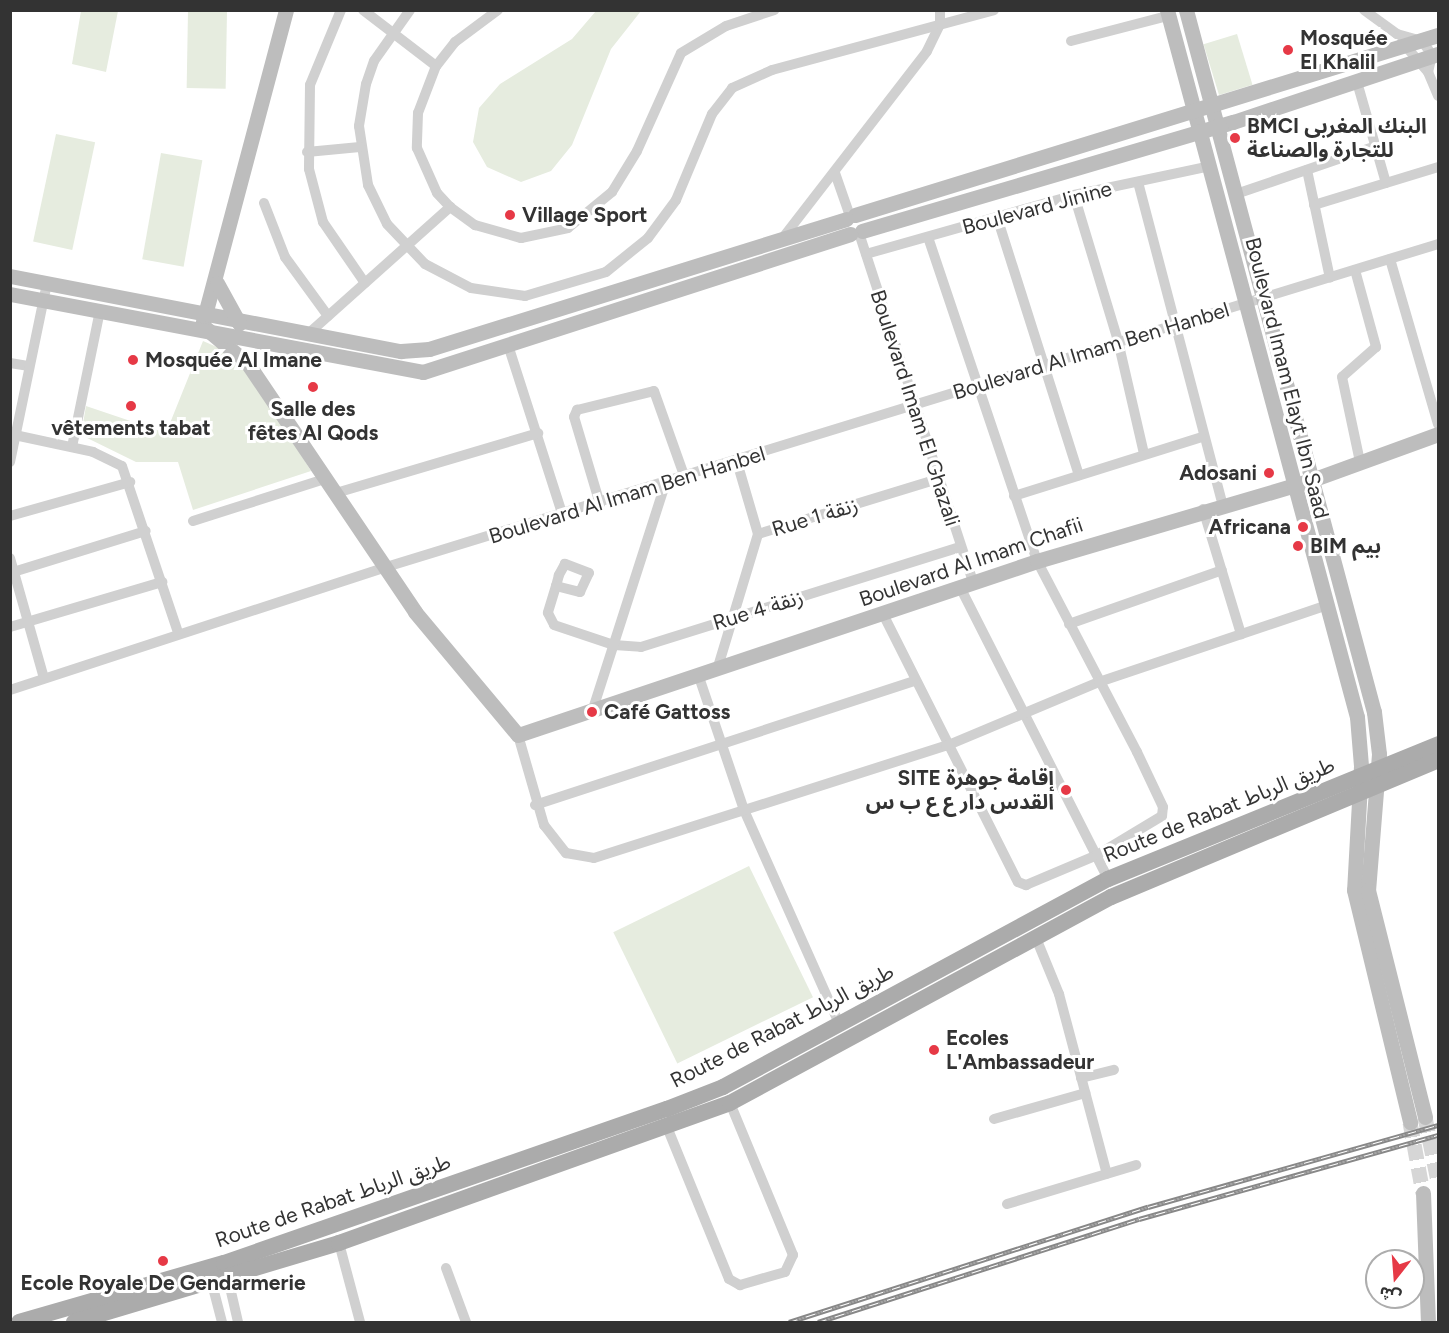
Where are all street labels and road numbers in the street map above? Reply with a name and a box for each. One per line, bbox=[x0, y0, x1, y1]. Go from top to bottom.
street label: Boulevard Jinine bbox=[959, 176, 1115, 240]
street label: Boulevard Imam Elayt Ibn Saad bbox=[1240, 235, 1334, 521]
street label: Boulevard Imam El Ghazali bbox=[865, 287, 965, 529]
street label: Boulevard Al Imam Ben Hanbel bbox=[950, 297, 1232, 405]
street label: Boulevard Al Imam Ben Hanbel bbox=[486, 441, 768, 549]
street label: Rue 1 زنقة bbox=[769, 492, 861, 542]
street label: Boulevard Al Imam Chafii bbox=[856, 512, 1086, 612]
street label: Rue 4 زنقة bbox=[710, 584, 806, 636]
street label: Route de Rabat طريق الرباط bbox=[1100, 752, 1338, 868]
street label: Route de Rabat طريق الرباط bbox=[666, 959, 898, 1093]
street label: Route de Rabat طريق الرباط bbox=[212, 1149, 454, 1253]

